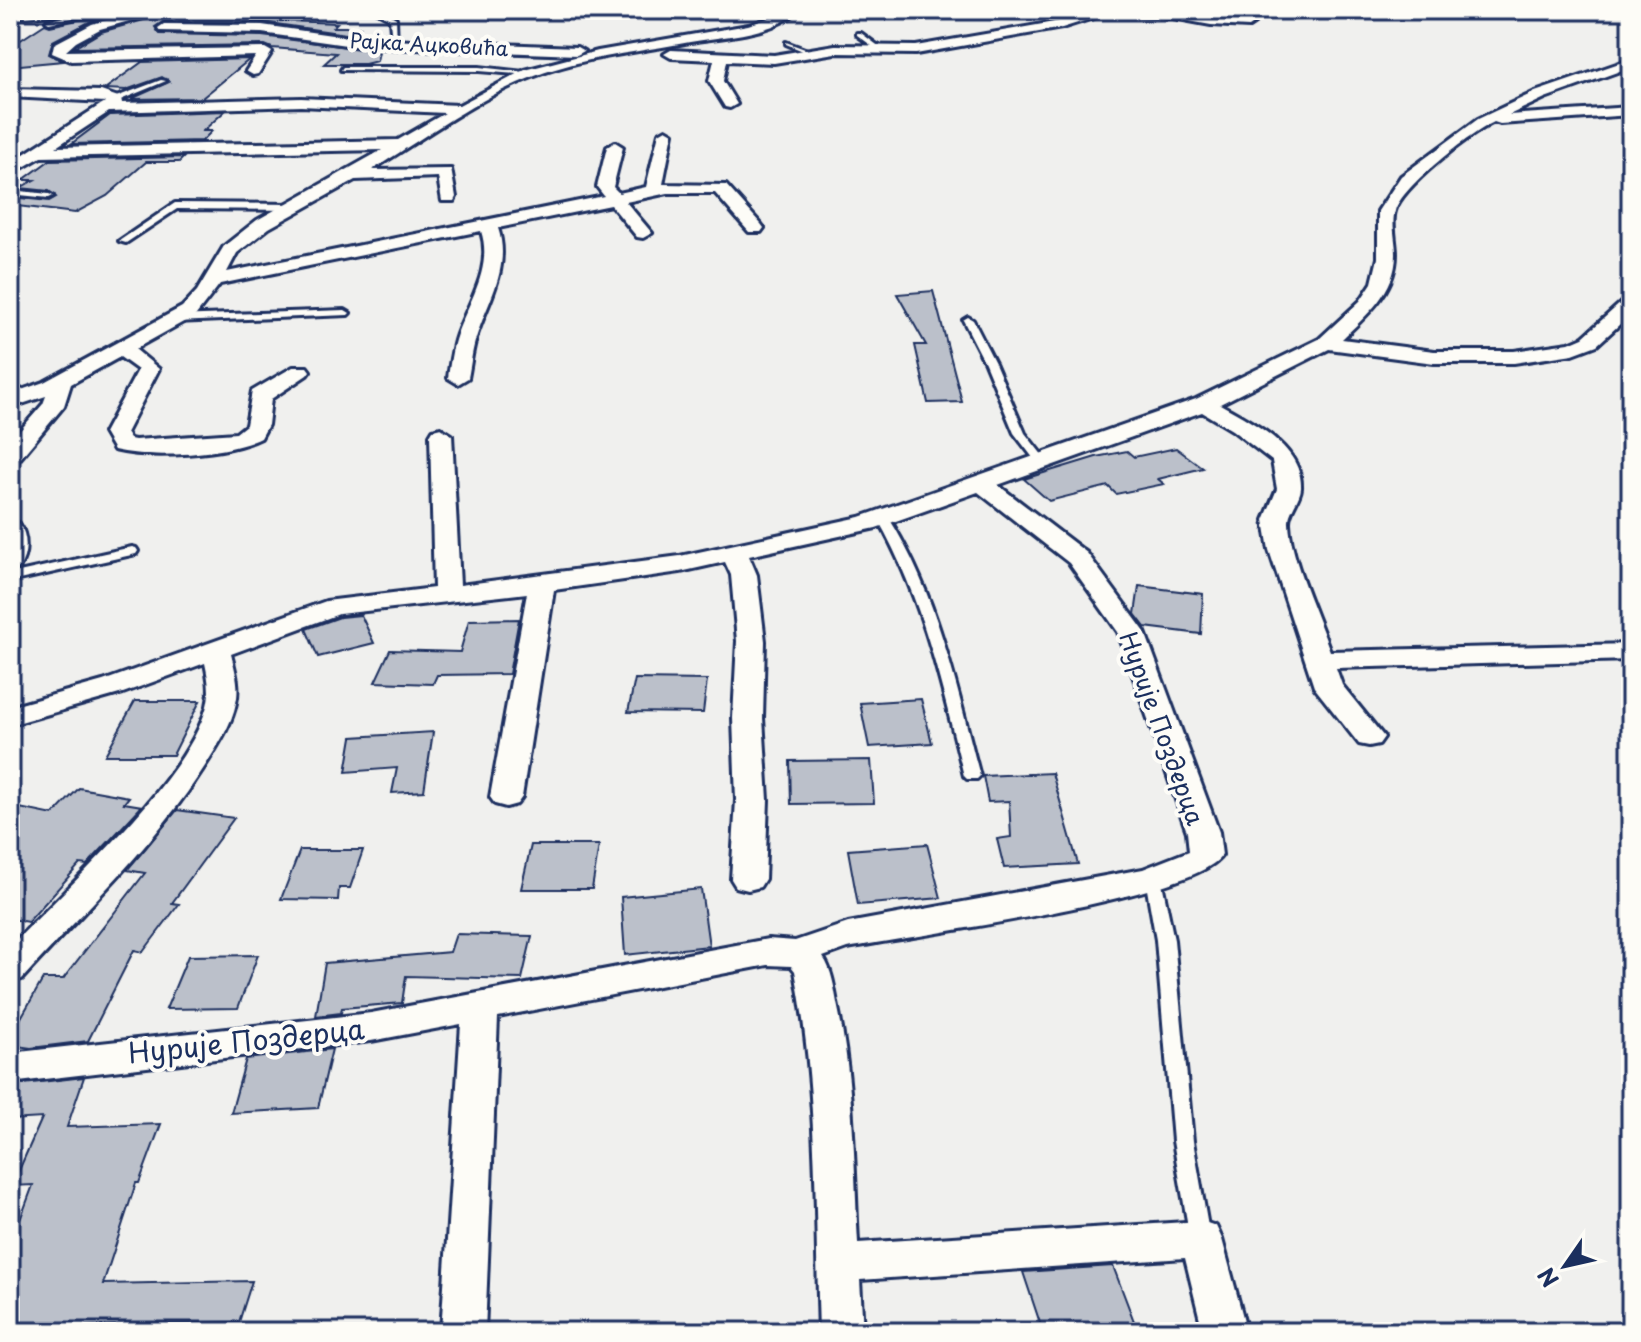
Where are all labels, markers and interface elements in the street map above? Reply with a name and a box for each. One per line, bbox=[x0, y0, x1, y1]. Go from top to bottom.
street label: Рајка Ацковића bbox=[349, 25, 509, 63]
street label: Нурије Поздерца bbox=[1111, 626, 1215, 830]
street label: Нурије Поздерца bbox=[126, 1006, 367, 1074]
north arrow bbox=[1525, 1226, 1605, 1306]
text: N bbox=[1529, 1262, 1566, 1294]

